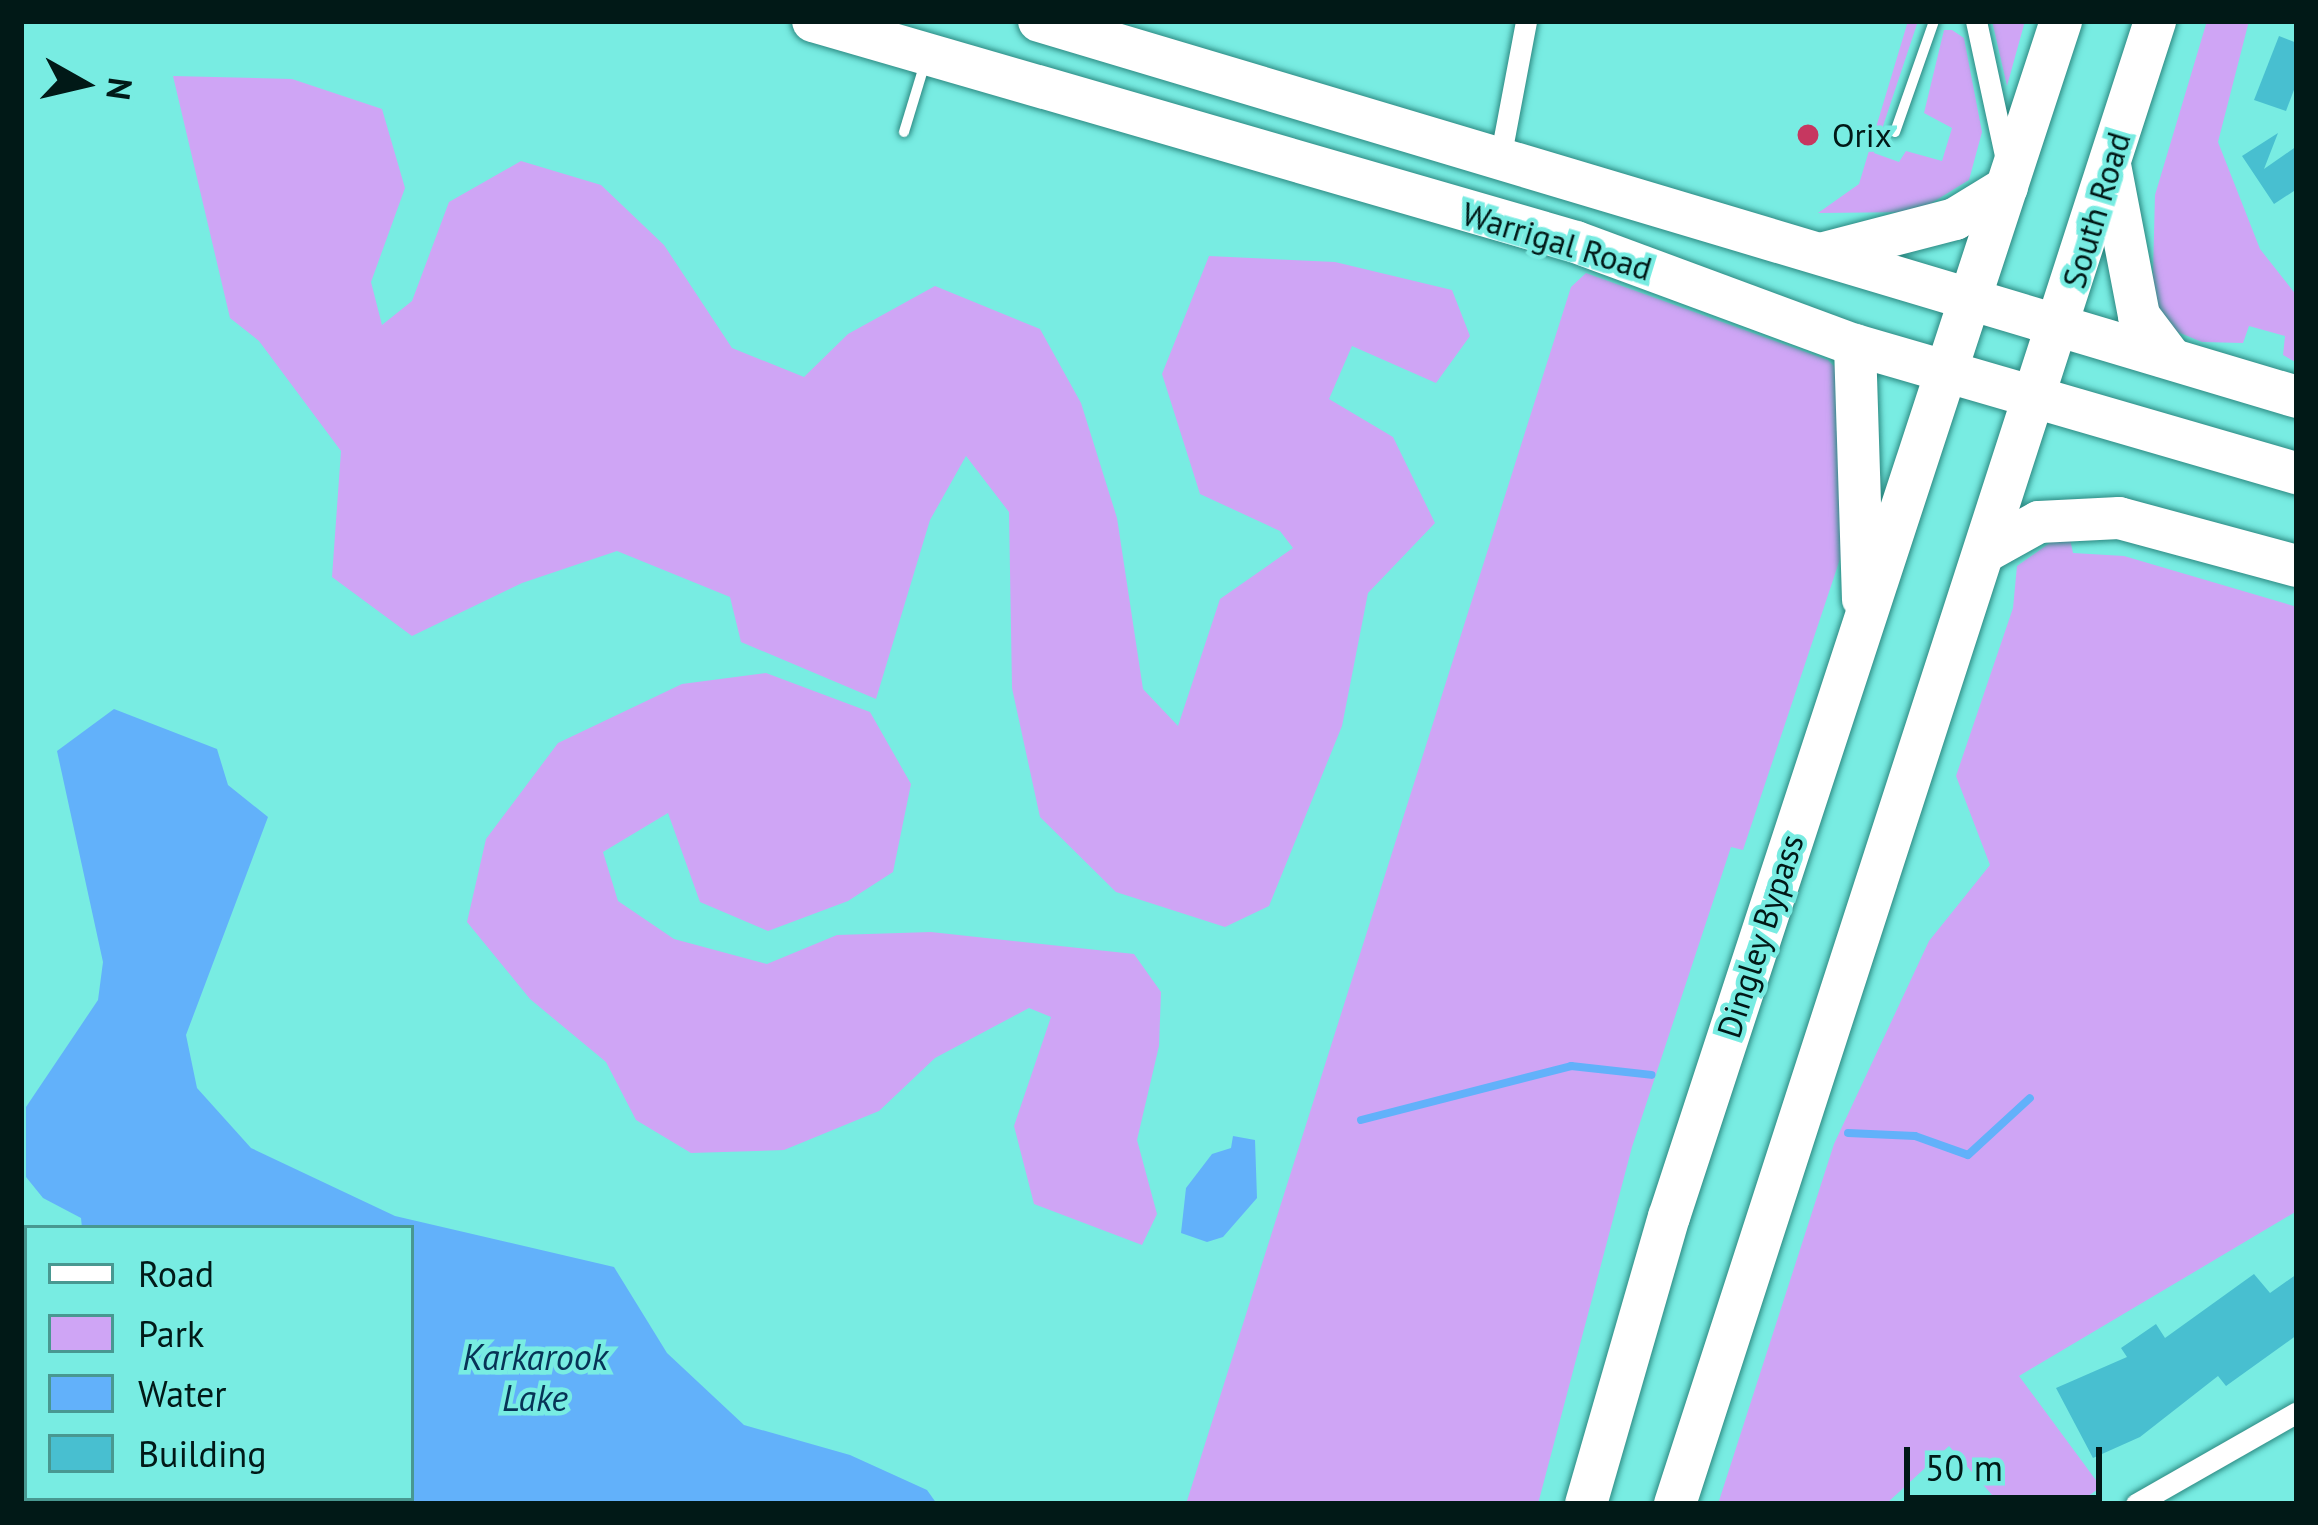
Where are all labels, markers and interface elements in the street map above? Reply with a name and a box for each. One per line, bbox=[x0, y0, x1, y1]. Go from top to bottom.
north arrow bbox=[24, 24, 144, 144]
text: N bbox=[97, 75, 143, 103]
place label: Orix bbox=[1832, 115, 1892, 155]
marker: Orix bbox=[1795, 122, 1821, 148]
street label: South Road bbox=[2054, 127, 2138, 293]
street label: Warrigal Road bbox=[1457, 193, 1657, 289]
street label: Dingley Bypass bbox=[1708, 829, 1812, 1043]
legend bbox=[24, 1225, 414, 1501]
text: Road bbox=[138, 1250, 214, 1297]
text: Park bbox=[138, 1310, 204, 1357]
water label: Karkarook Lake bbox=[462, 1334, 608, 1419]
text: Water bbox=[138, 1370, 227, 1417]
scale bar bbox=[1910, 1423, 2108, 1497]
text: Building bbox=[138, 1430, 267, 1477]
text: 50 m bbox=[1925, 1444, 2003, 1491]

